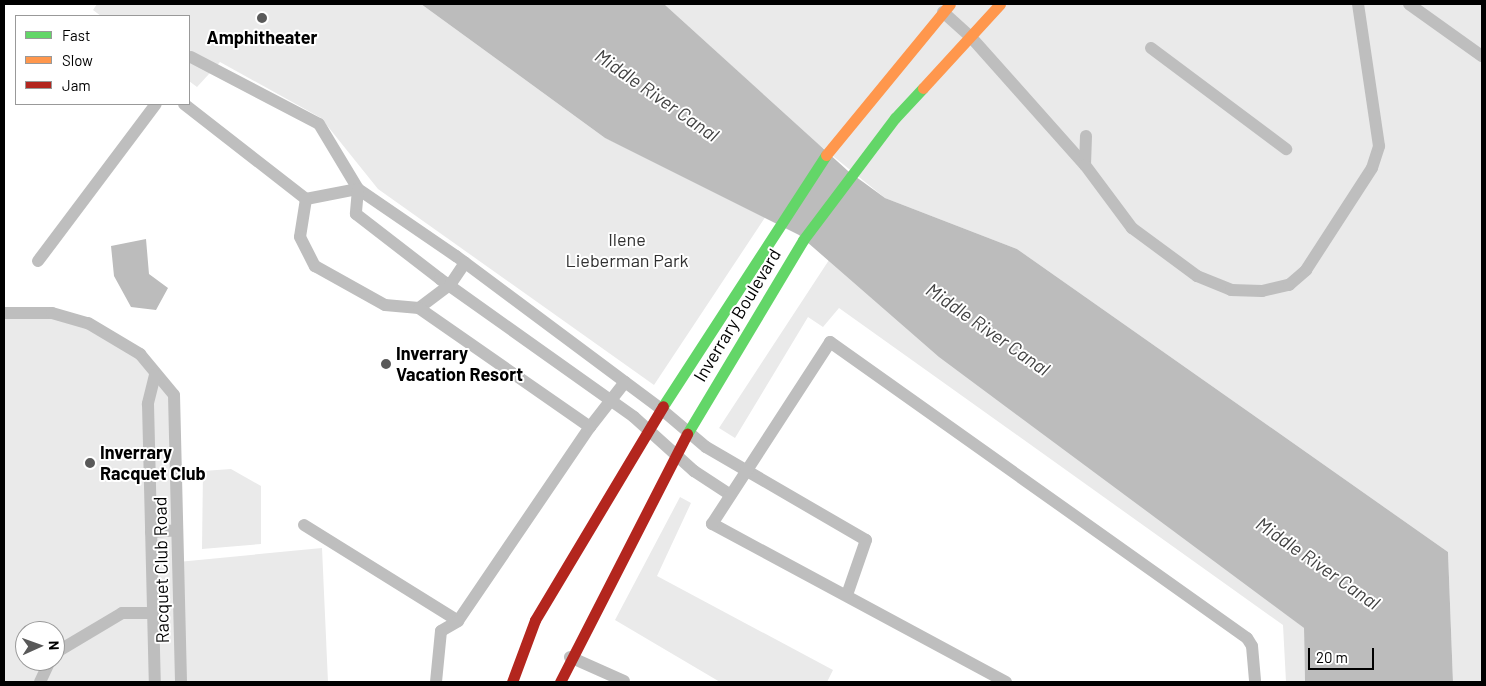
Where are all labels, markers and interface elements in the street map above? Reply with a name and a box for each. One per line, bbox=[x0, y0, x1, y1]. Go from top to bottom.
marker: Amphitheater bbox=[256, 12, 268, 24]
legend bbox=[15, 15, 190, 105]
text: Fast bbox=[62, 26, 90, 44]
place label: Amphitheater bbox=[207, 26, 317, 48]
water label: Middle River Canal bbox=[591, 44, 723, 146]
text: Slow bbox=[62, 51, 93, 69]
text: Jam bbox=[62, 76, 91, 94]
park label: Ilene Lieberman Park bbox=[565, 229, 689, 272]
street label: Inverrary Boulevard bbox=[689, 245, 785, 385]
water label: Middle River Canal bbox=[922, 278, 1054, 380]
place label: Inverrary Vacation Resort bbox=[396, 343, 523, 386]
marker: Inverrary Vacation Resort bbox=[380, 358, 392, 370]
place label: Inverrary Racquet Club bbox=[100, 442, 206, 484]
marker: Inverrary Racquet Club bbox=[84, 457, 96, 469]
street label: Racquet Club Road bbox=[149, 496, 173, 644]
water label: Middle River Canal bbox=[1252, 512, 1384, 614]
north arrow bbox=[15, 621, 65, 671]
scale bar bbox=[1311, 638, 1377, 670]
text: N bbox=[46, 641, 63, 650]
text: 20 m bbox=[1316, 648, 1348, 666]

